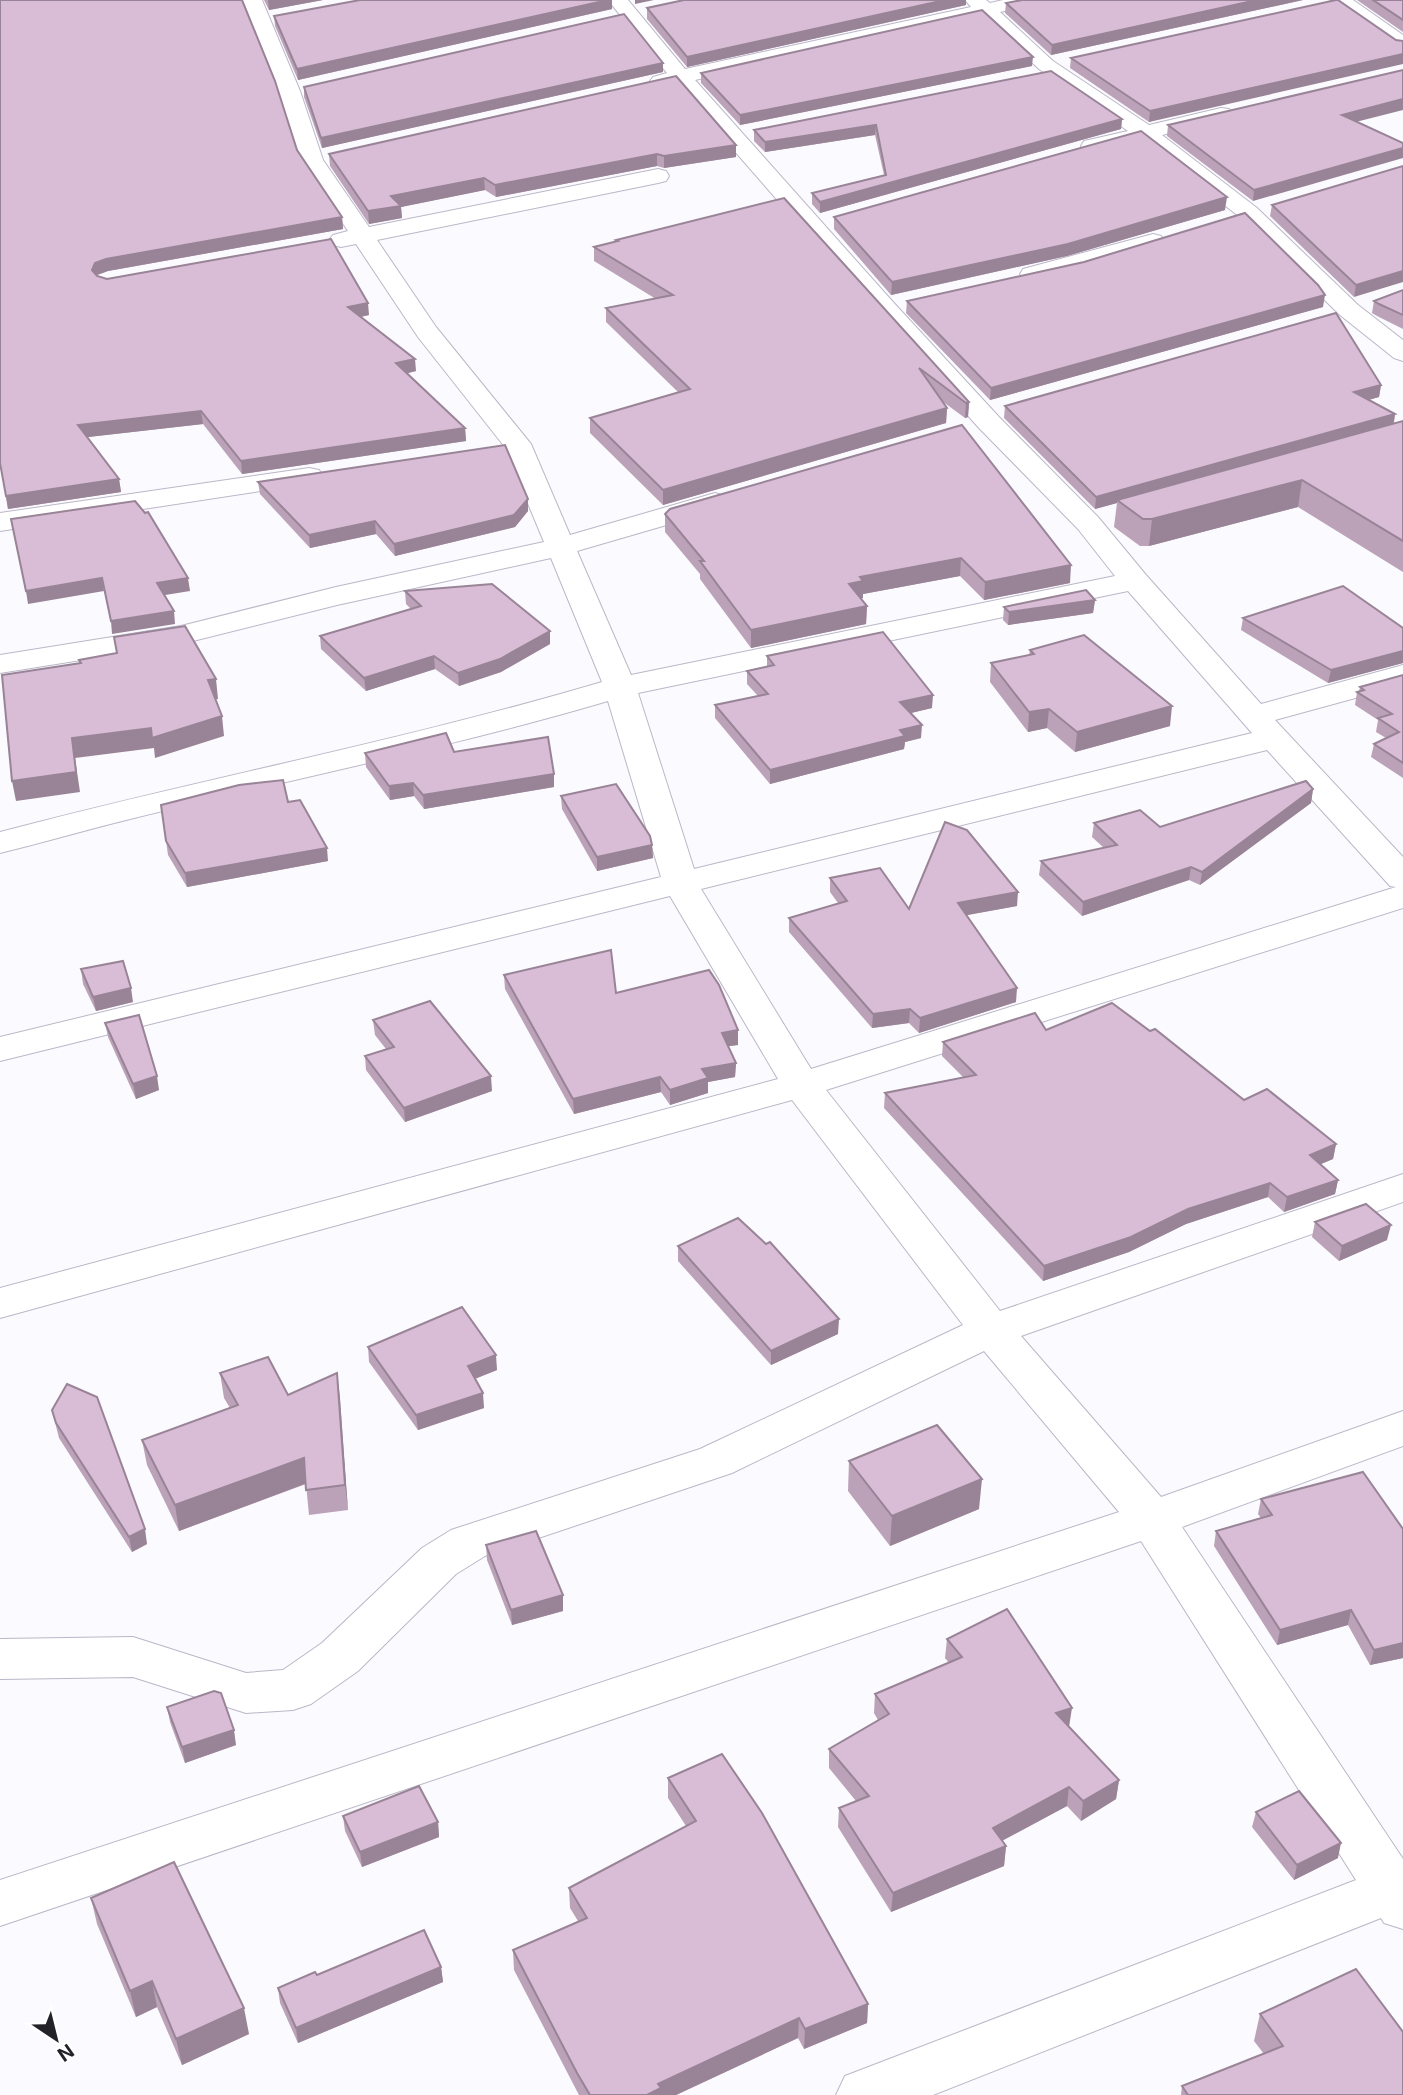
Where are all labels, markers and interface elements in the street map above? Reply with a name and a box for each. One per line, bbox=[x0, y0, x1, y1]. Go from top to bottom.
north arrow bbox=[21, 2004, 91, 2074]
text: N bbox=[53, 2039, 78, 2066]

